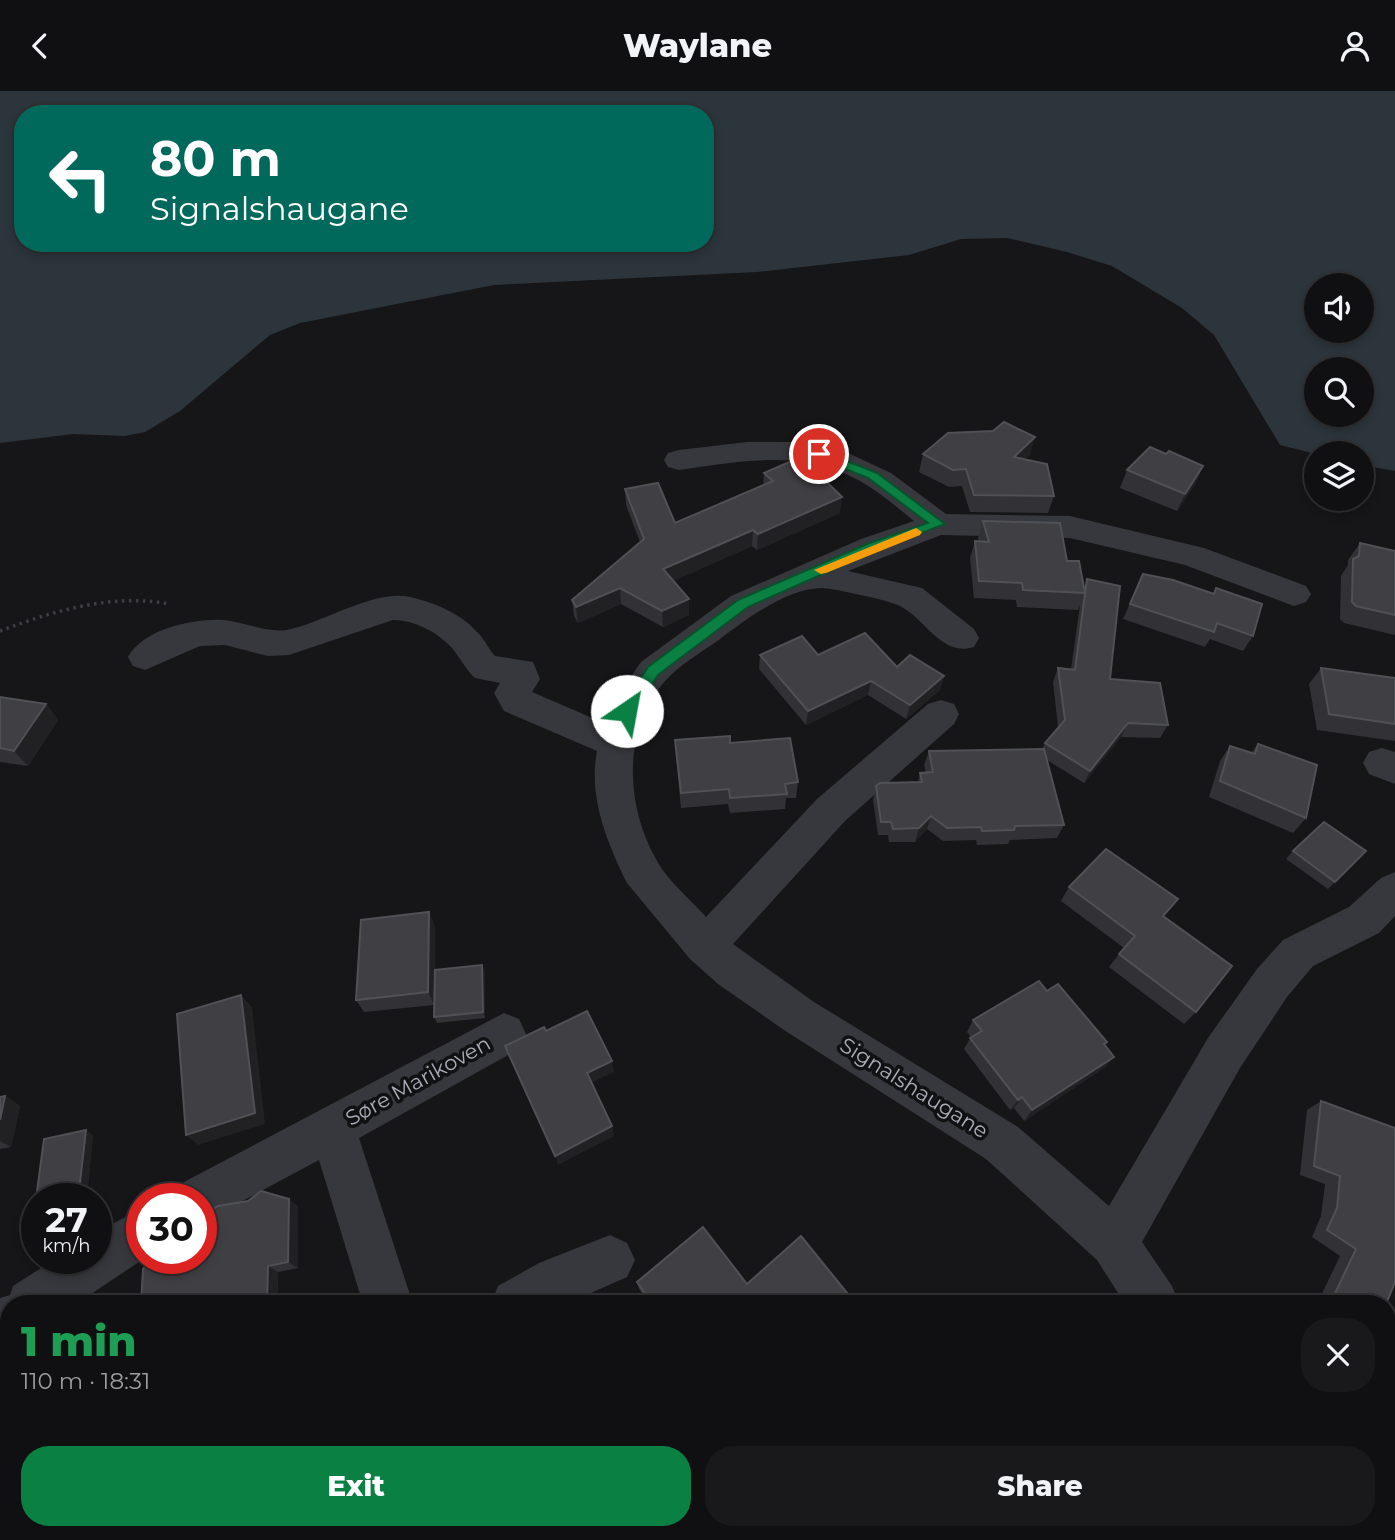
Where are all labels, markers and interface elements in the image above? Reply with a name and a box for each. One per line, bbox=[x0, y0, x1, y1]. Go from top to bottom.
text: Waylane bbox=[623, 26, 772, 65]
icon: back bbox=[21, 27, 59, 65]
icon: person bbox=[1336, 27, 1374, 65]
text: 80 m bbox=[150, 129, 281, 188]
icon: left bbox=[35, 133, 126, 224]
text: Signalshaugane bbox=[150, 189, 409, 228]
map controls bbox=[1304, 273, 1374, 511]
button: sound bbox=[1304, 273, 1374, 343]
button: search bbox=[1304, 357, 1374, 427]
pin bbox=[789, 424, 849, 484]
icon: arrive bbox=[800, 435, 838, 473]
button: layers bbox=[1304, 441, 1374, 511]
position arrow bbox=[590, 674, 664, 748]
street label: Søre Marikoven bbox=[341, 1030, 495, 1131]
street label: Signalshaugane bbox=[836, 1032, 993, 1143]
speed limit sign: 30 bbox=[126, 1183, 217, 1274]
text: 27 bbox=[45, 1198, 88, 1241]
text: km/h bbox=[42, 1235, 91, 1257]
text: 1 min bbox=[21, 1315, 137, 1367]
button: close bbox=[1301, 1318, 1375, 1392]
text: 110 m · 18:31 bbox=[21, 1367, 150, 1395]
button: Exit bbox=[21, 1446, 691, 1526]
button: Share bbox=[705, 1446, 1375, 1526]

